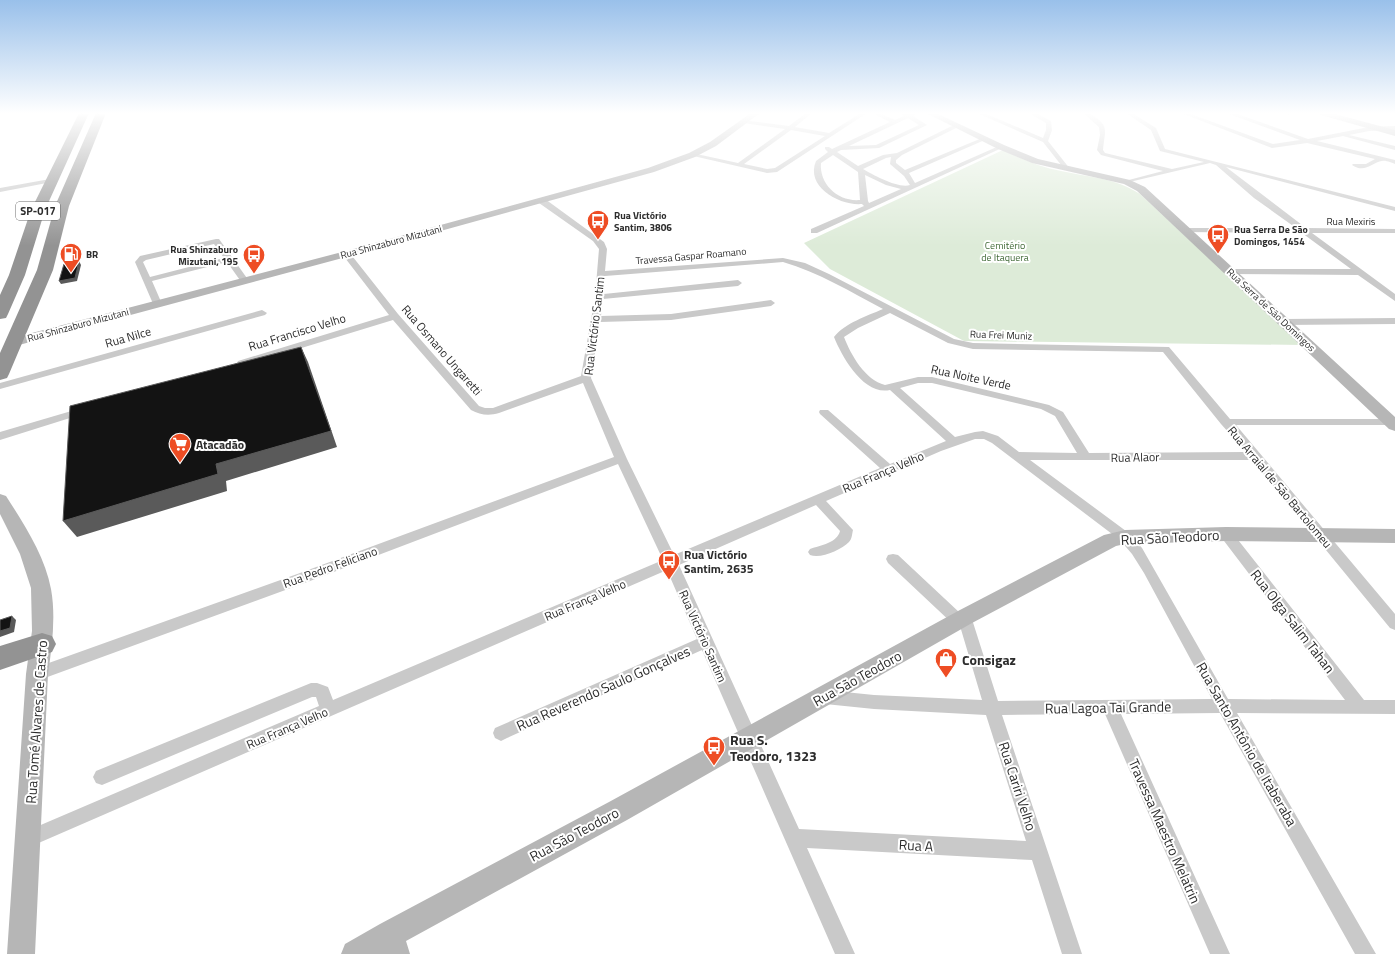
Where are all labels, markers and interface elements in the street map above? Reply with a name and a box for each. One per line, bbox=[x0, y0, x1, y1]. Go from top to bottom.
road number: SP-017 bbox=[16, 202, 60, 220]
bus stop icon: Rua Victório Santim, 3806 bbox=[585, 208, 611, 241]
place label: Rua Victório Santim, 3806 bbox=[614, 208, 672, 235]
street label: Rua Mexiris bbox=[1326, 214, 1376, 229]
street label: Rua Shinzaburo Mizutani bbox=[339, 221, 443, 263]
bus stop icon: Rua Serra De São Domingos, 1454 bbox=[1205, 222, 1231, 255]
place label: Rua Serra De São Domingos, 1454 bbox=[1234, 222, 1308, 249]
park label: Cemitério de Itaquera bbox=[981, 238, 1029, 265]
fuel station icon: BR bbox=[58, 241, 84, 274]
place label: Rua Shinzaburo Mizutani, 195 bbox=[170, 242, 238, 269]
bus stop icon: Rua Shinzaburo Mizutani, 195 bbox=[241, 242, 267, 275]
street label: Travessa Gaspar Roamano bbox=[635, 244, 747, 268]
place label: BR bbox=[86, 247, 98, 262]
street label: Rua Serra de São Domingos bbox=[1223, 265, 1319, 355]
street label: Rua Victório Santim bbox=[579, 276, 609, 376]
street label: Rua Osmano Ungaretti bbox=[397, 300, 487, 400]
street label: Rua Shinzaburo Mizutani bbox=[26, 304, 130, 346]
street label: Rua Francisco Velho bbox=[246, 308, 348, 356]
street label: Rua Nilce bbox=[103, 321, 153, 353]
street label: Rua Frei Muniz bbox=[970, 326, 1033, 344]
street label: Rua Noite Verde bbox=[929, 359, 1013, 395]
street label: Rua Arraial de São Bartolomeu bbox=[1223, 422, 1337, 552]
supermarket icon: Atacadão bbox=[167, 431, 193, 464]
place label: Atacadão bbox=[196, 435, 244, 454]
street label: Rua França Velho bbox=[839, 446, 927, 498]
street label: Rua Alaor bbox=[1110, 447, 1160, 467]
street label: Rua São Teodoro bbox=[1120, 524, 1220, 550]
street label: Rua Pedro Feliciano bbox=[280, 541, 380, 593]
place label: Rua Victório Santim, 2635 bbox=[684, 545, 754, 578]
bus stop icon: Rua Victório Santim, 2635 bbox=[656, 548, 682, 581]
street label: Rua Olga Salim Tahan bbox=[1246, 565, 1340, 677]
street label: Rua França Velho bbox=[541, 574, 629, 626]
street label: Rua Victório Santim bbox=[674, 587, 732, 685]
street label: Rua Tomé Alvares de Castro bbox=[20, 640, 52, 804]
street label: Rua Reverendo Saulo Gonçalves bbox=[513, 640, 693, 736]
street label: Rua São Teodoro bbox=[809, 645, 905, 711]
shop icon: Consigaz bbox=[933, 646, 959, 679]
place label: Consigaz bbox=[962, 649, 1016, 670]
street label: Rua Santo Antônio de Itaberaba bbox=[1191, 658, 1303, 830]
street label: Rua Lagoa Tai Grande bbox=[1045, 695, 1171, 719]
street label: Rua França Velho bbox=[243, 702, 331, 754]
place label: Rua S. Teodoro, 1323 bbox=[730, 729, 817, 766]
bus stop icon: Rua S. Teodoro, 1323 bbox=[701, 734, 727, 767]
street label: Rua Cariri Velho bbox=[994, 739, 1042, 833]
street label: Travessa Maestro Melatrin bbox=[1124, 755, 1206, 907]
street label: Rua São Teodoro bbox=[526, 802, 622, 866]
street label: Rua A bbox=[898, 834, 934, 856]

